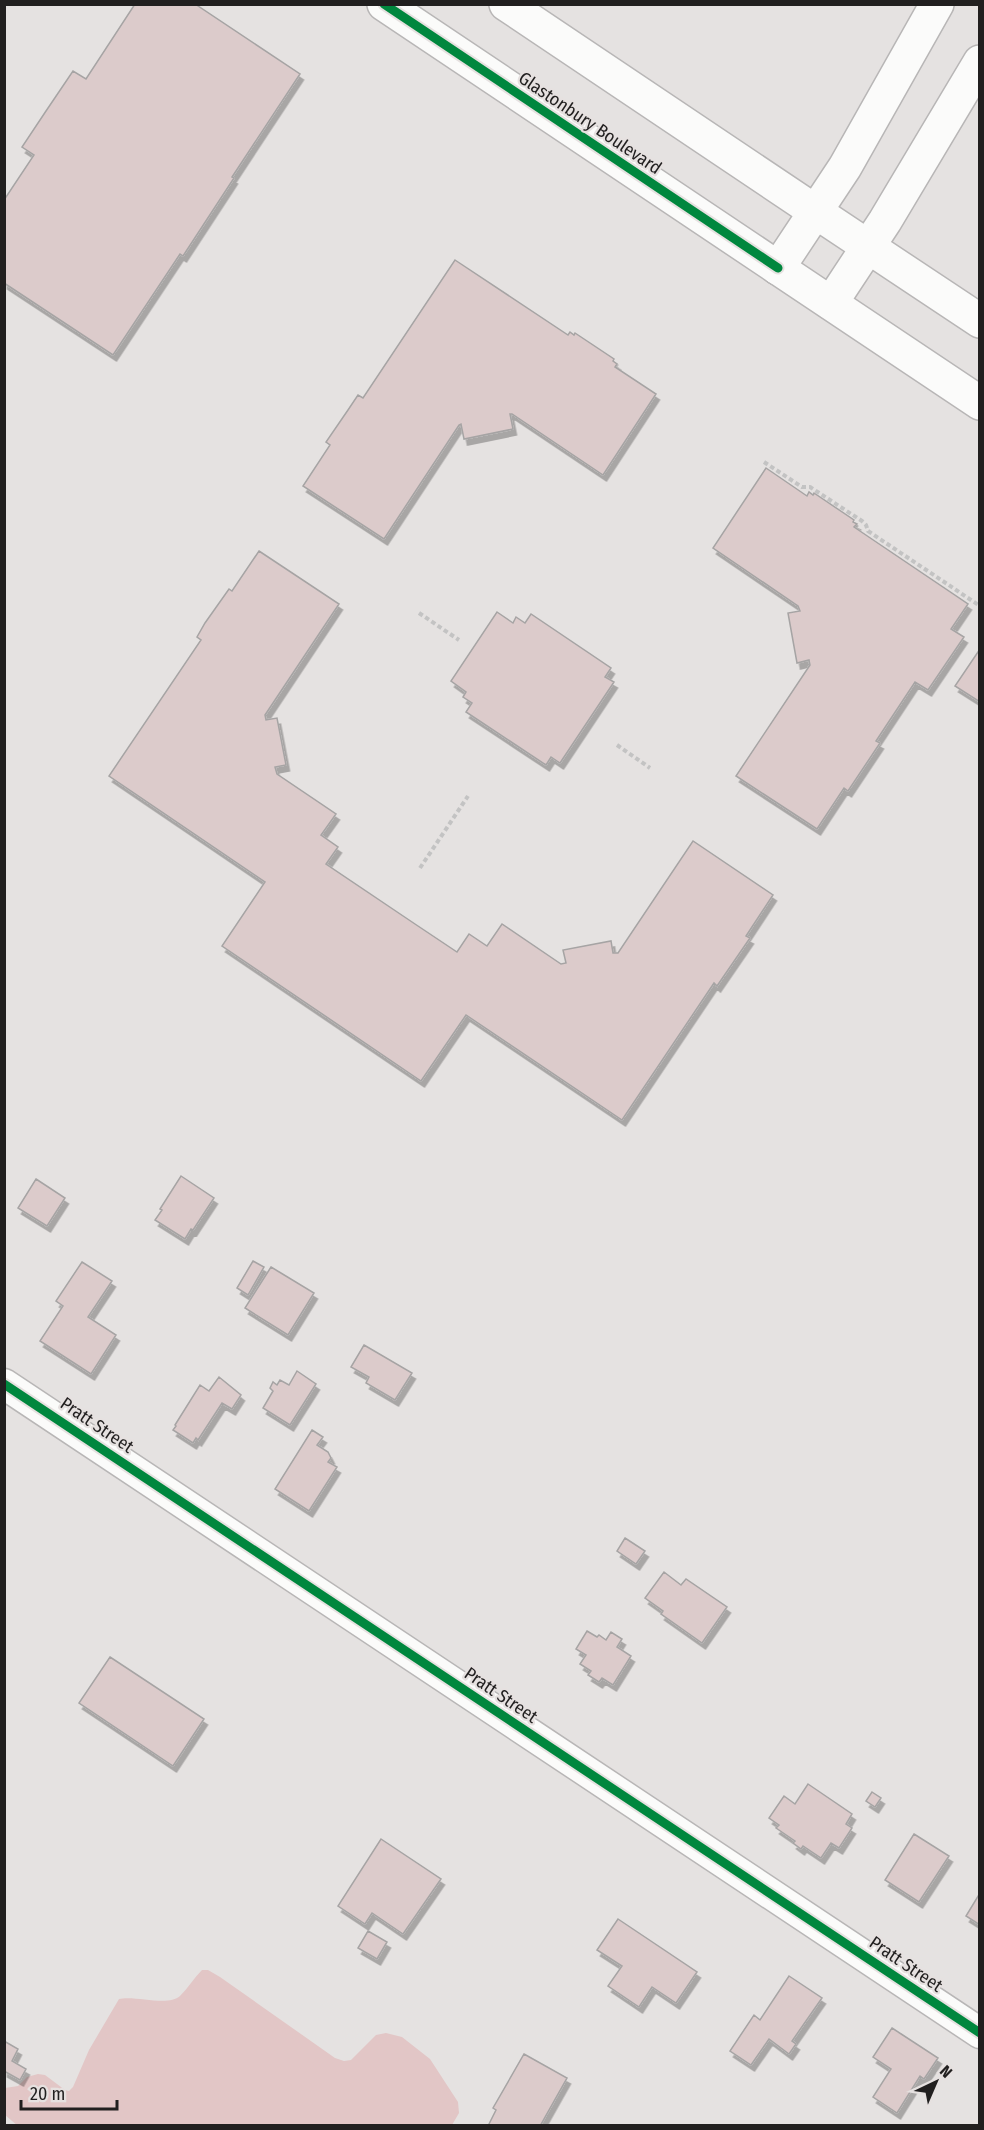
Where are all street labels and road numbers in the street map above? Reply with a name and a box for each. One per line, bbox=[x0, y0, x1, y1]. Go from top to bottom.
street label: Glastonbury Boulevard bbox=[514, 67, 666, 179]
street label: Pratt Street bbox=[56, 1392, 138, 1458]
street label: Pratt Street bbox=[460, 1662, 542, 1728]
street label: Pratt Street bbox=[865, 1931, 947, 1997]

